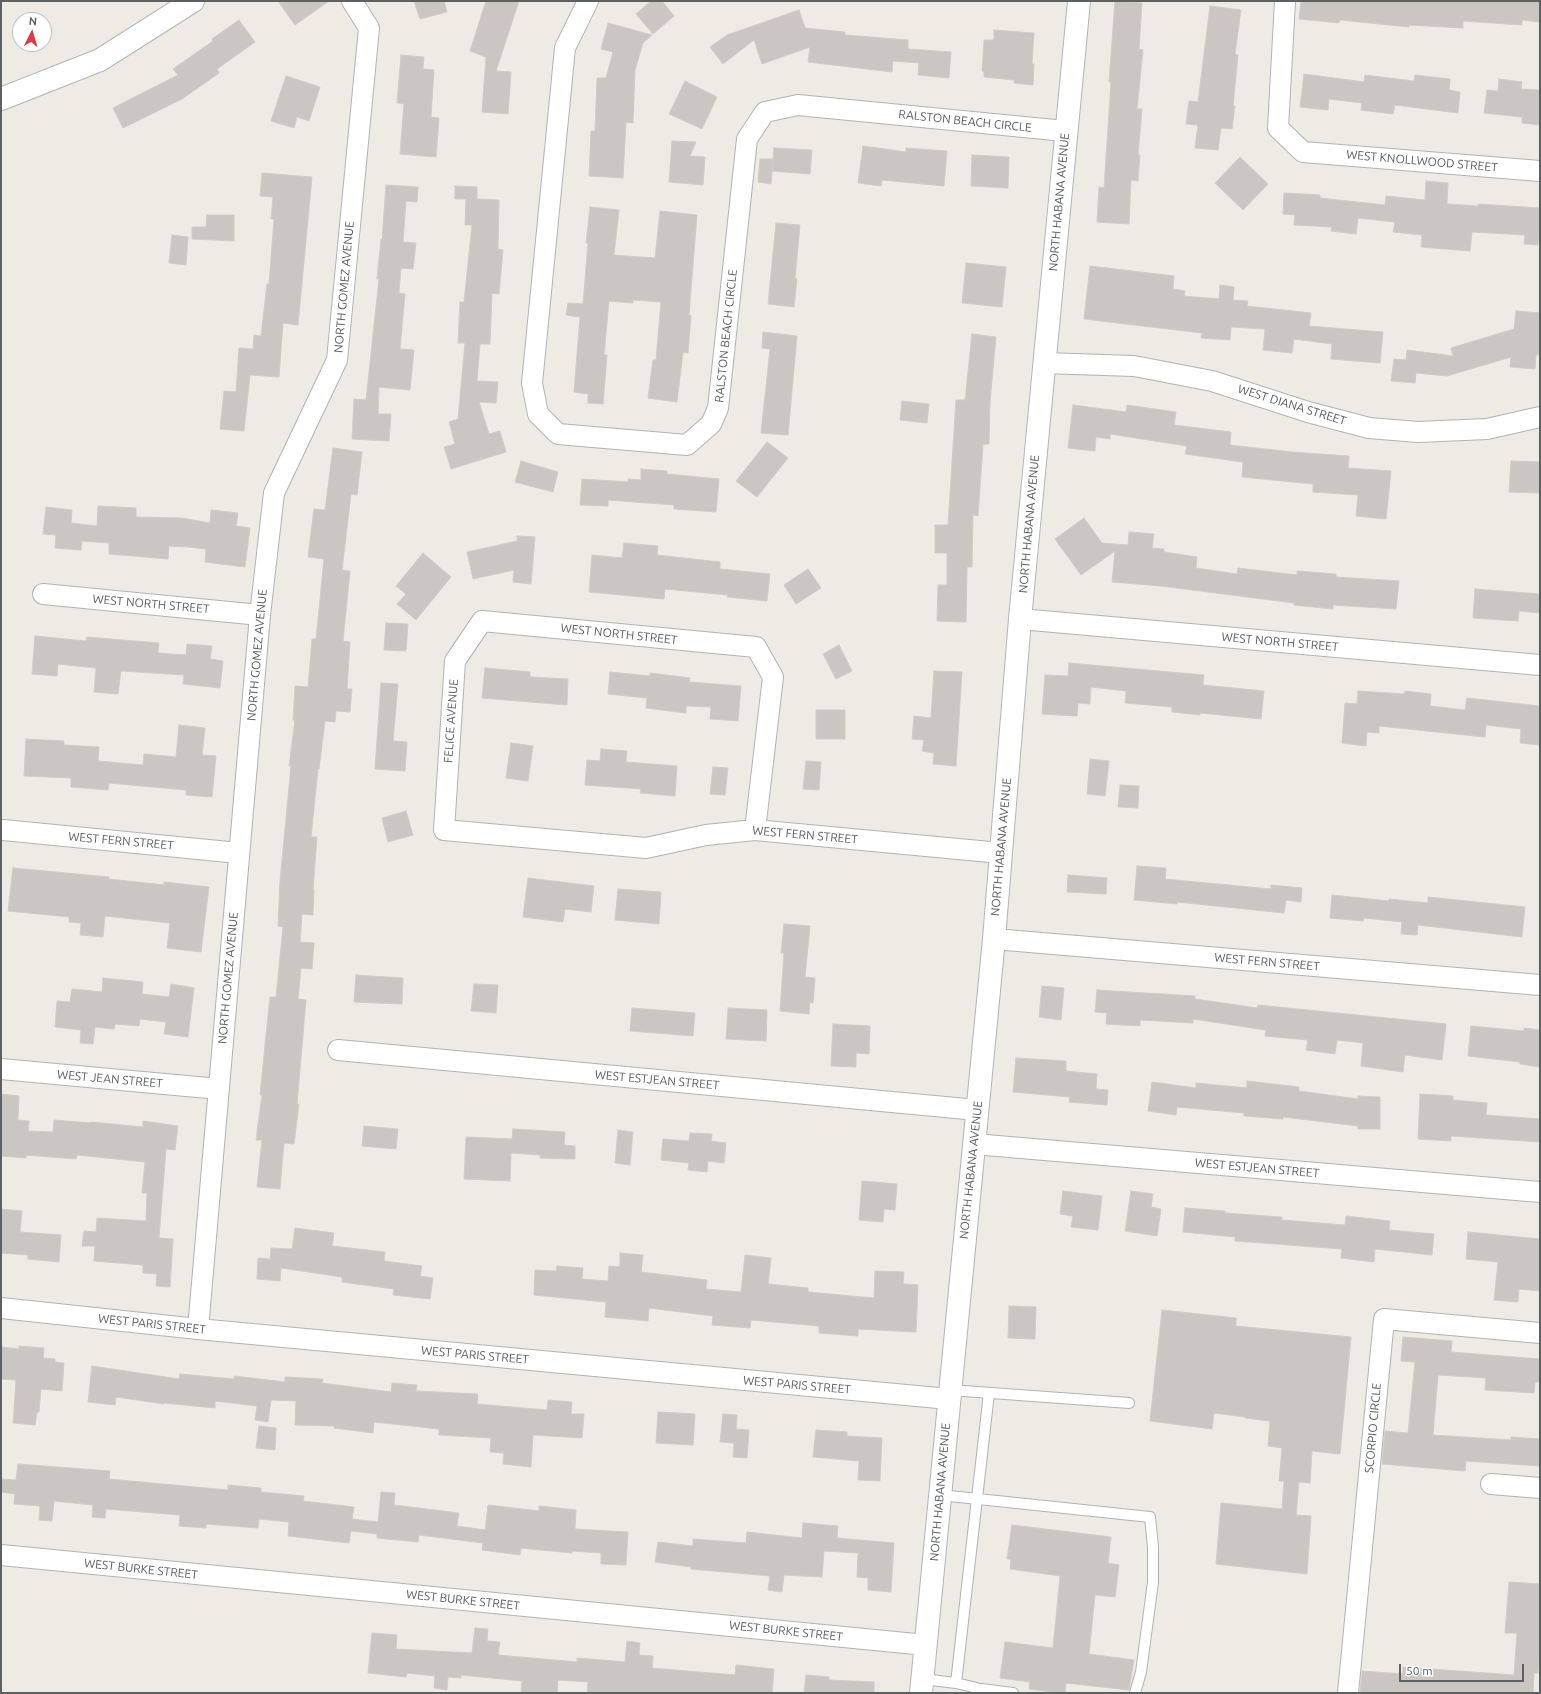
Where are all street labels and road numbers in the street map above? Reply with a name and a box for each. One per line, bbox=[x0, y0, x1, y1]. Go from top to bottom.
street label: RALSTON BEACH CIRCLE bbox=[898, 107, 1032, 135]
street label: NORTH HABANA AVENUE bbox=[1046, 132, 1072, 272]
street label: WEST KNOLLWOOD STREET bbox=[1346, 147, 1498, 175]
street label: NORTH GOMEZ AVENUE bbox=[331, 221, 357, 353]
street label: RALSTON BEACH CIRCLE bbox=[712, 269, 740, 403]
street label: WEST DIANA STREET bbox=[1236, 382, 1348, 428]
street label: NORTH HABANA AVENUE bbox=[1016, 454, 1042, 594]
street label: NORTH GOMEZ AVENUE bbox=[244, 589, 270, 721]
street label: WEST NORTH STREET bbox=[92, 592, 210, 616]
street label: WEST NORTH STREET bbox=[560, 621, 678, 647]
street label: WEST NORTH STREET bbox=[1221, 630, 1339, 654]
street label: FELICE AVENUE bbox=[441, 679, 461, 763]
street label: NORTH HABANA AVENUE bbox=[988, 777, 1014, 917]
street label: WEST FERN STREET bbox=[752, 823, 858, 847]
street label: WEST FERN STREET bbox=[68, 829, 174, 853]
street label: NORTH GOMEZ AVENUE bbox=[215, 912, 241, 1044]
street label: WEST FERN STREET bbox=[1214, 950, 1320, 974]
street label: WEST JEAN STREET bbox=[57, 1067, 163, 1091]
street label: WEST ESTJEAN STREET bbox=[594, 1067, 720, 1093]
street label: NORTH HABANA AVENUE bbox=[957, 1100, 985, 1240]
street label: WEST ESTJEAN STREET bbox=[1194, 1155, 1320, 1181]
street label: WEST PARIS STREET bbox=[97, 1311, 207, 1337]
street label: WEST PARIS STREET bbox=[421, 1343, 529, 1367]
street label: WEST PARIS STREET bbox=[743, 1373, 851, 1397]
street label: SCORPIO CIRCLE bbox=[1362, 1382, 1384, 1474]
street label: NORTH HABANA AVENUE bbox=[927, 1422, 953, 1562]
street label: WEST BURKE STREET bbox=[83, 1556, 199, 1582]
street label: WEST BURKE STREET bbox=[405, 1587, 521, 1613]
street label: WEST BURKE STREET bbox=[728, 1618, 844, 1644]

